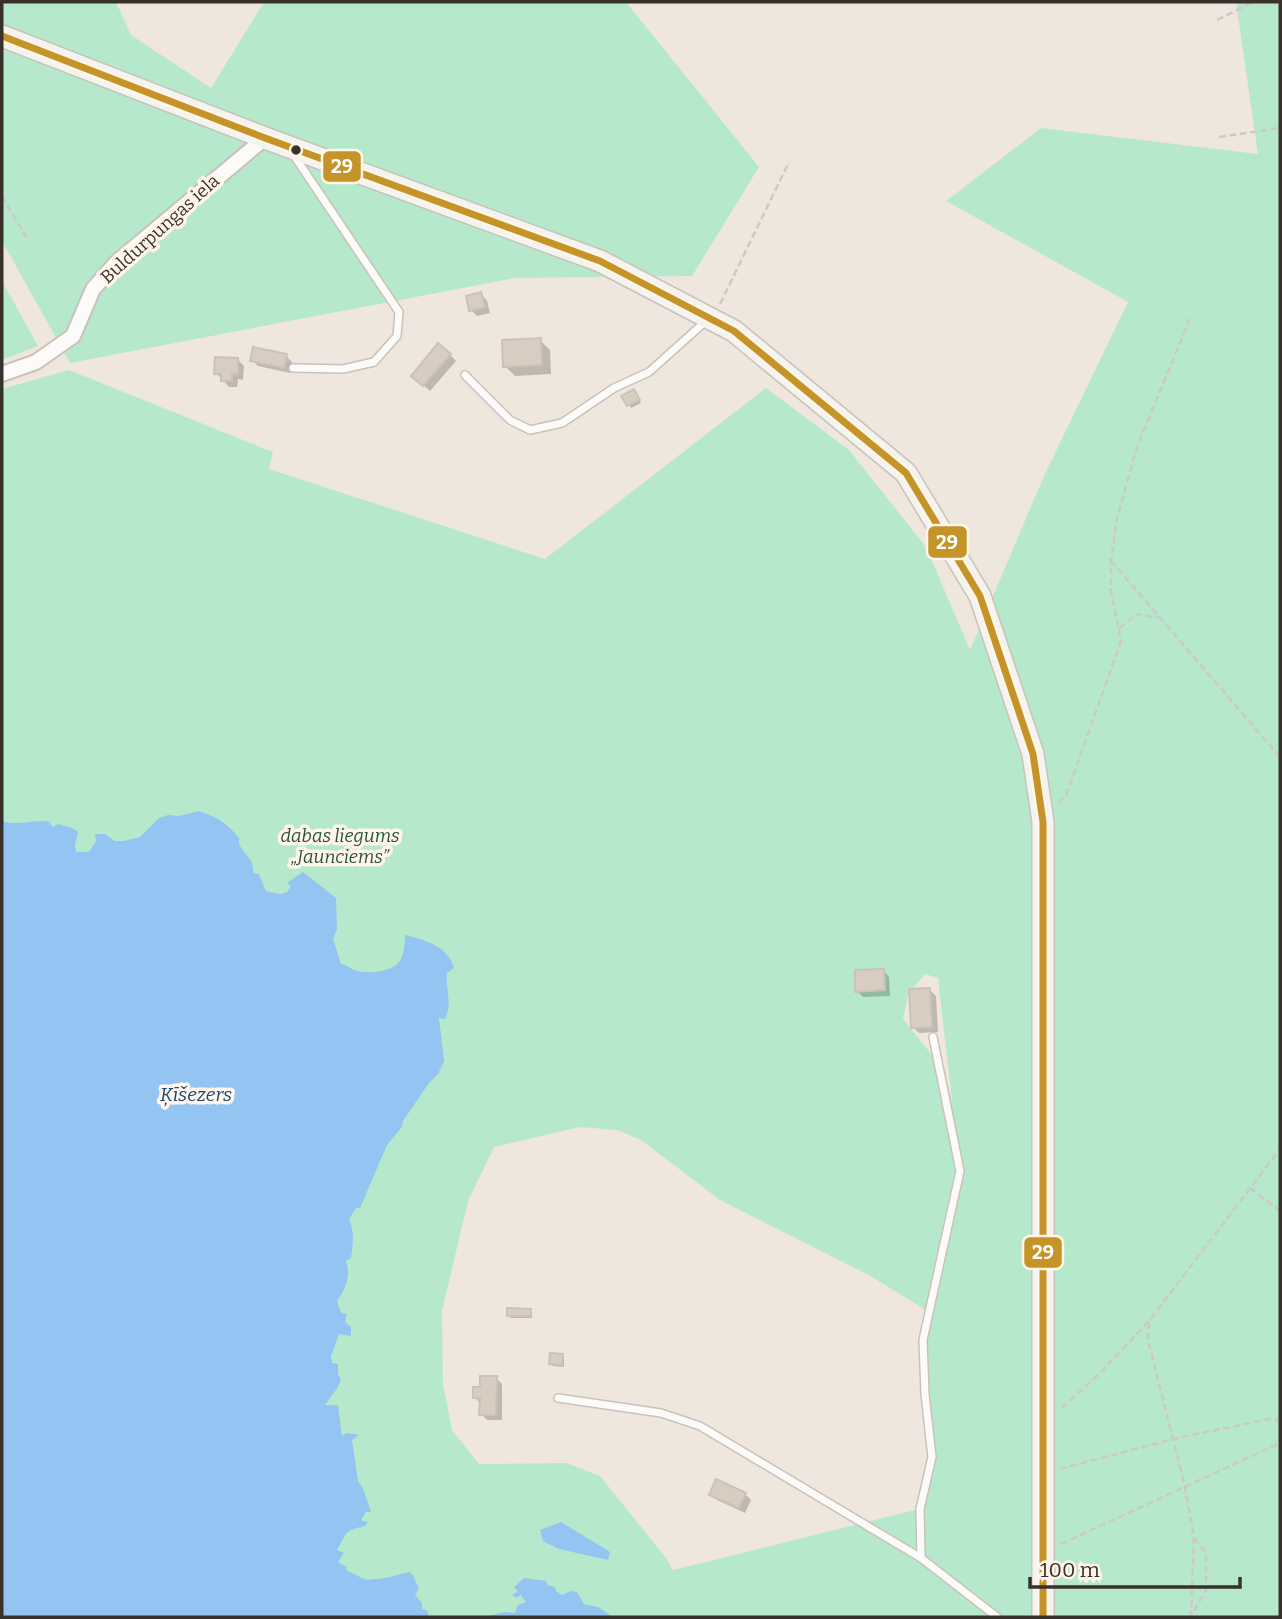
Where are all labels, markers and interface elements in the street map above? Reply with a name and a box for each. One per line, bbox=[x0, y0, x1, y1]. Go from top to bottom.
unlabelled marker bbox=[289, 143, 303, 157]
line badge: 29 bbox=[322, 150, 362, 183]
text: 29 bbox=[331, 155, 353, 178]
street label: Buldurpungas iela bbox=[96, 170, 224, 288]
line badge: 29 bbox=[927, 525, 968, 559]
text: 29 bbox=[936, 531, 958, 554]
park label: dabas liegums „Jaunciems” bbox=[280, 825, 400, 868]
water label: Ķīšezers bbox=[160, 1083, 232, 1107]
line badge: 29 bbox=[1023, 1236, 1063, 1269]
text: 29 bbox=[1032, 1241, 1054, 1264]
scale bar bbox=[1030, 1546, 1240, 1590]
text: 100 m bbox=[1040, 1557, 1100, 1583]

